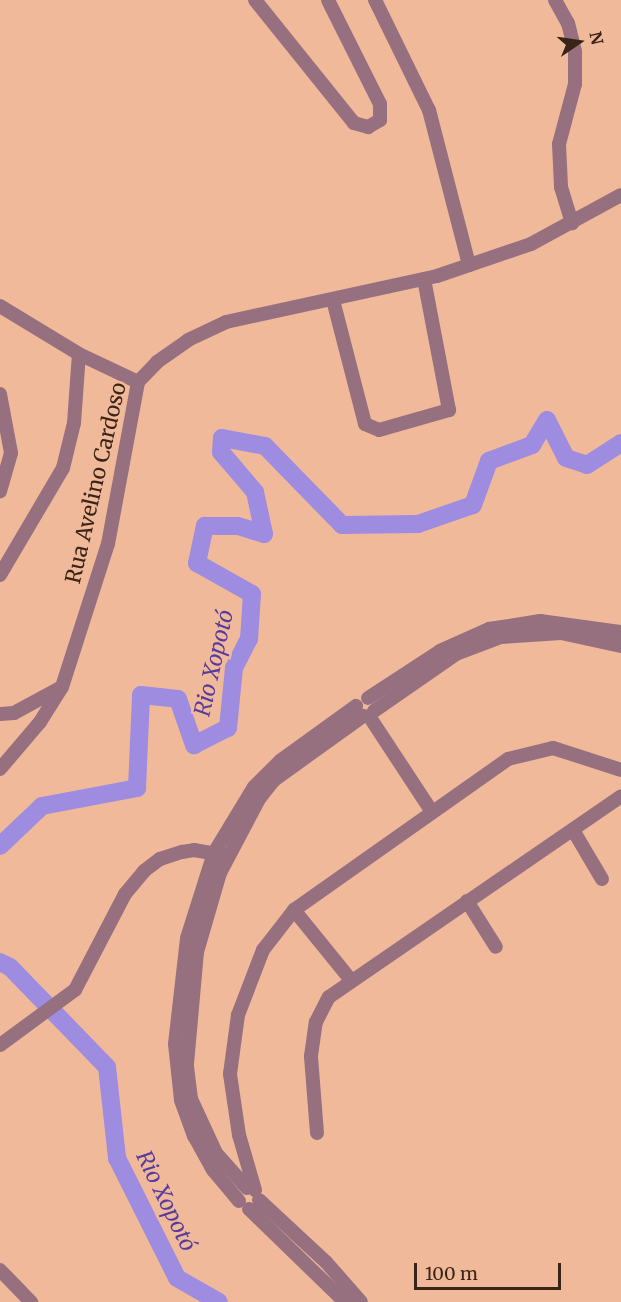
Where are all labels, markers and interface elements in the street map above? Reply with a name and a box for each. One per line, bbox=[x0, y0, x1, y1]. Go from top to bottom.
north arrow bbox=[549, 12, 609, 72]
text: N bbox=[585, 30, 608, 46]
street label: Rua Avelino Cardoso bbox=[61, 380, 131, 586]
water label: Rio Xopotó bbox=[189, 607, 239, 719]
water label: Rio Xopotó bbox=[130, 1147, 202, 1255]
scale bar bbox=[417, 1251, 564, 1289]
text: 100 m bbox=[425, 1262, 478, 1285]

